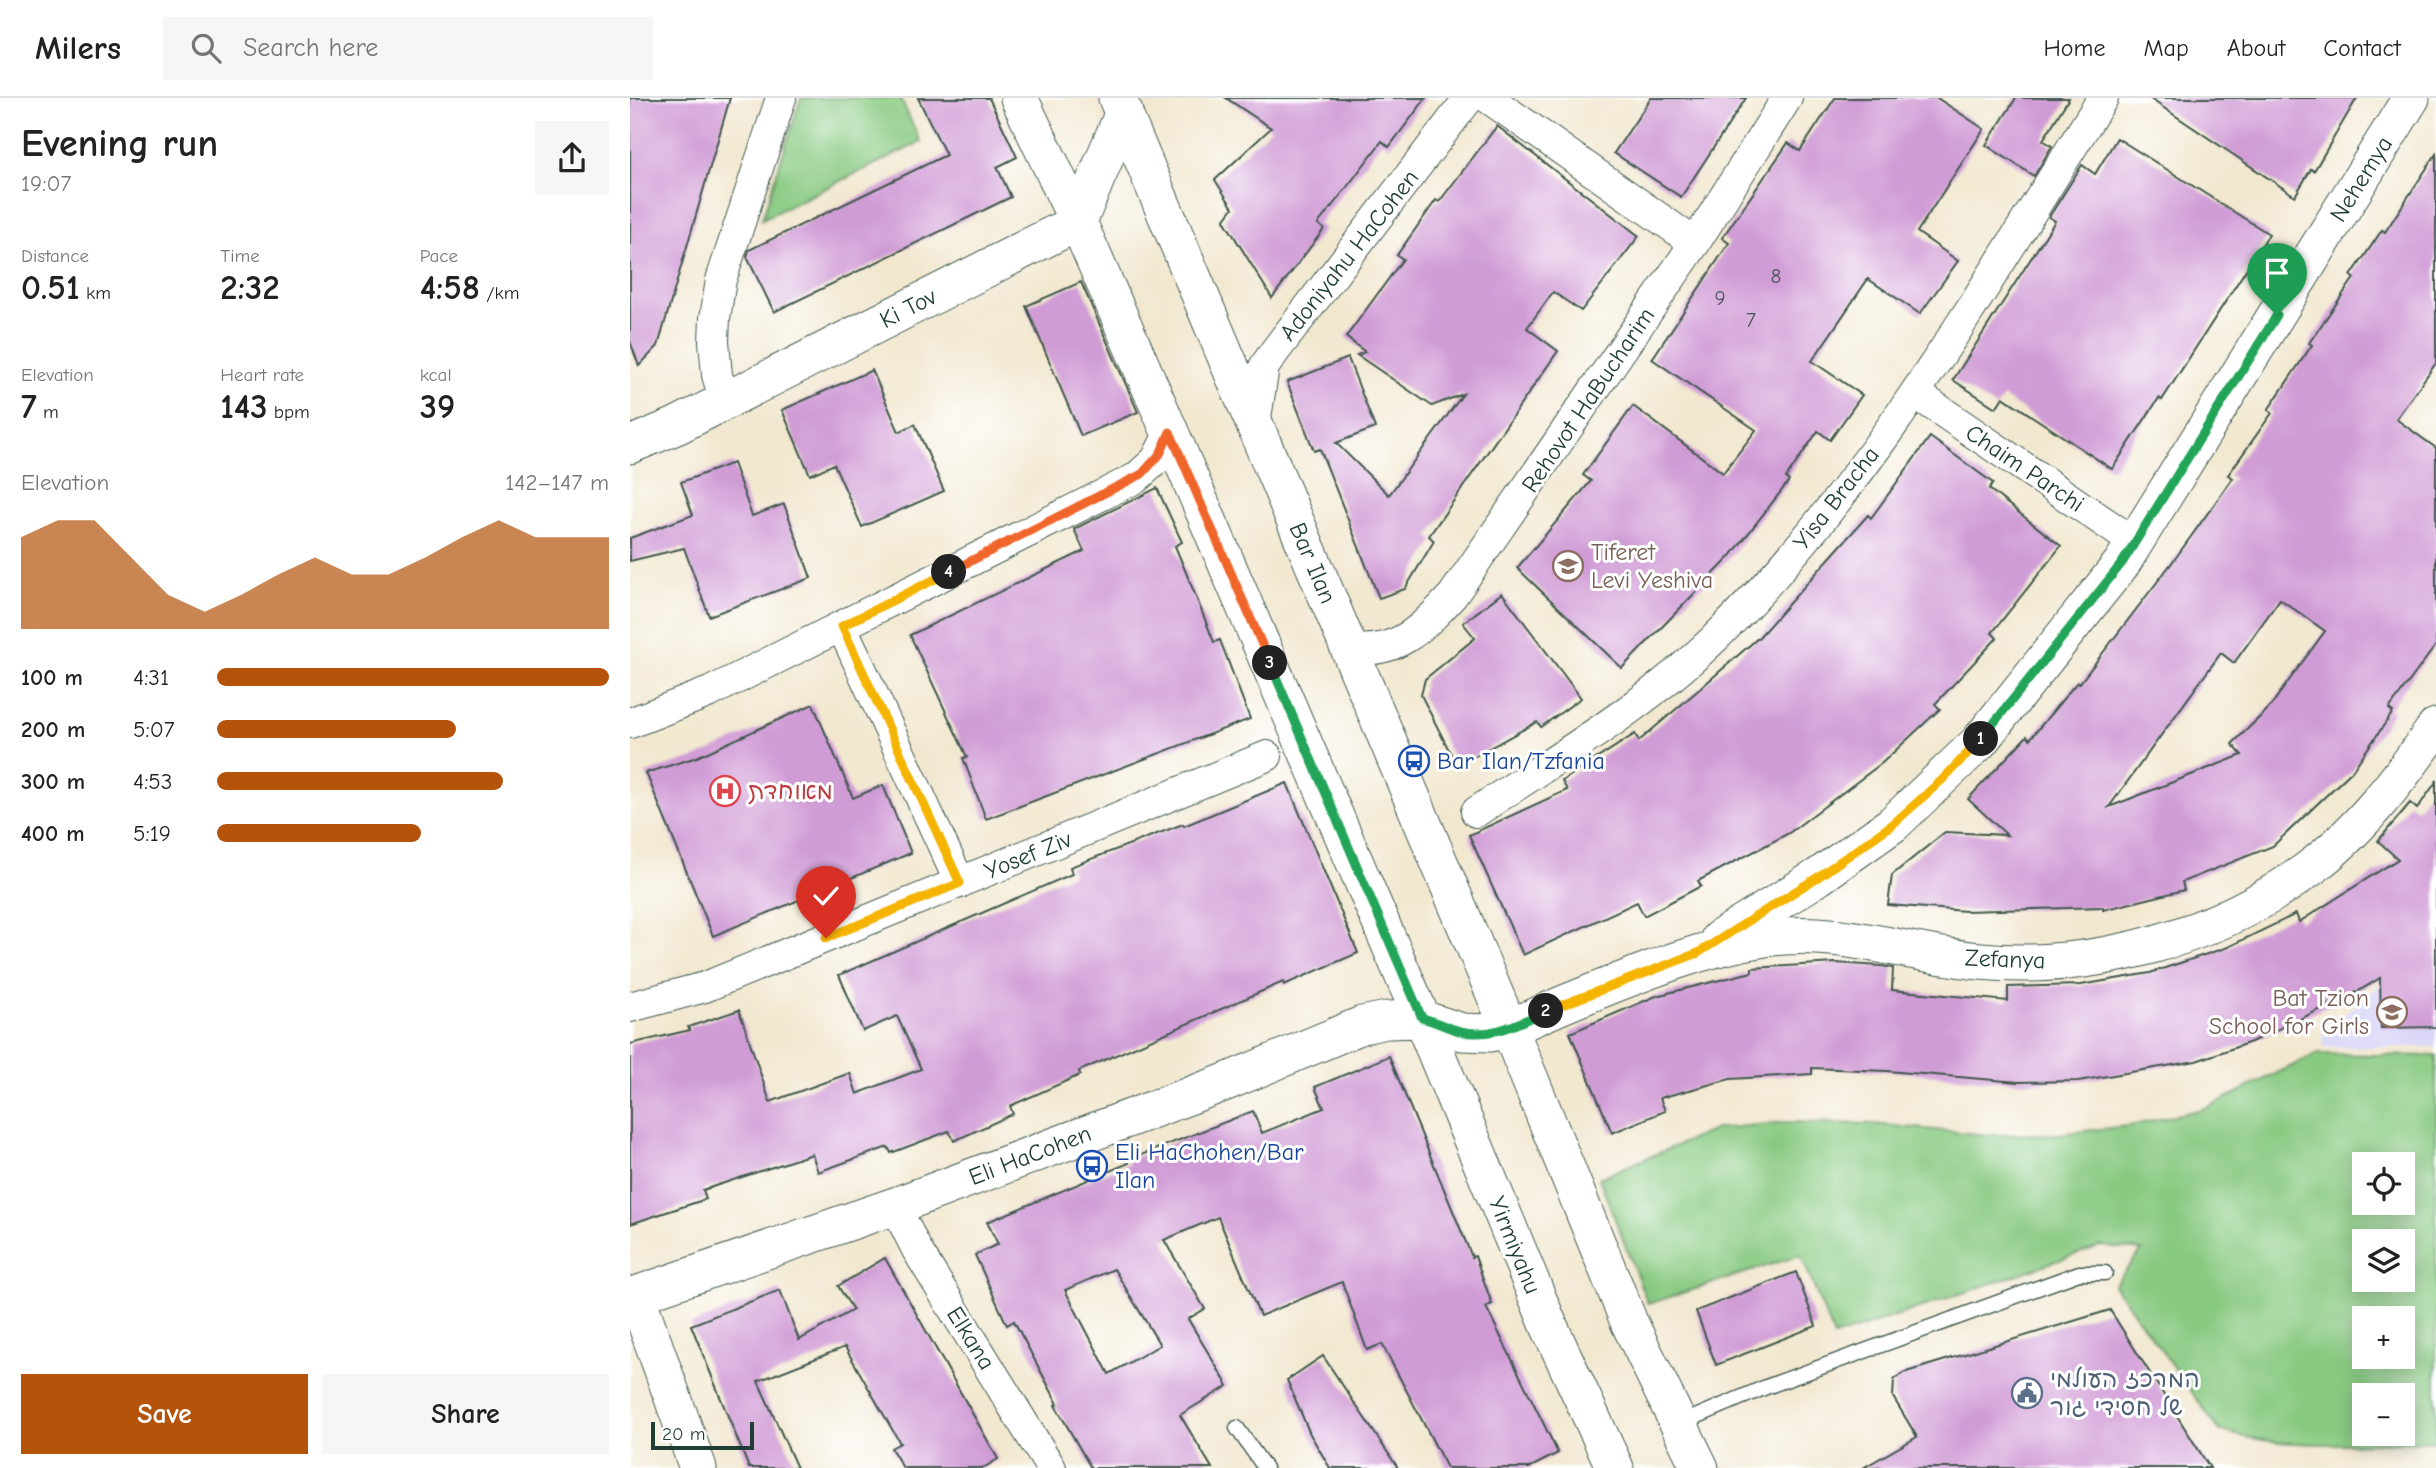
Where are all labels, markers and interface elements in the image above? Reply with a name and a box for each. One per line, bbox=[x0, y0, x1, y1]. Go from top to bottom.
search box bbox=[163, 17, 653, 80]
text: Milers bbox=[35, 29, 121, 67]
icon: search bbox=[187, 29, 225, 67]
text: Search here bbox=[243, 33, 378, 63]
text: Home bbox=[2044, 34, 2105, 62]
text: Map bbox=[2143, 34, 2189, 62]
text: About bbox=[2227, 34, 2285, 62]
text: Contact bbox=[2323, 34, 2401, 62]
button: share bbox=[535, 121, 609, 195]
text: Evening run bbox=[21, 122, 218, 166]
street label: Nehemya bbox=[2324, 131, 2398, 227]
street label: Adoniyahu HaCohen bbox=[1274, 164, 1424, 346]
text: 19:07 bbox=[21, 170, 71, 197]
pin bbox=[2247, 243, 2307, 315]
text: Distance bbox=[21, 245, 89, 267]
text: Time bbox=[220, 245, 260, 267]
text: Pace bbox=[420, 245, 458, 267]
icon: arrive bbox=[2258, 254, 2296, 292]
house number: 8 bbox=[1771, 264, 1781, 288]
text: 0.51 bbox=[21, 267, 80, 308]
text: 2:32 bbox=[220, 267, 280, 308]
text: 4:58 bbox=[420, 267, 480, 308]
text: km bbox=[80, 282, 111, 304]
text: /km bbox=[480, 282, 519, 304]
street label: Ki Tov bbox=[875, 282, 941, 334]
house number: 9 bbox=[1714, 286, 1726, 310]
street label: Rehovot HaBucharim bbox=[1516, 302, 1660, 498]
house number: 7 bbox=[1746, 308, 1756, 332]
text: Elevation bbox=[21, 364, 94, 386]
text: Heart rate bbox=[220, 364, 304, 386]
text: kcal bbox=[420, 364, 452, 386]
text: 7 bbox=[21, 386, 37, 427]
text: 143 bbox=[220, 386, 267, 427]
text: 39 bbox=[420, 386, 455, 427]
text: m bbox=[37, 401, 59, 423]
text: bpm bbox=[267, 401, 310, 423]
street label: Chaim Parchi bbox=[1960, 418, 2090, 518]
street label: Yisa Bracha bbox=[1787, 441, 1885, 555]
text: Elevation bbox=[21, 469, 109, 496]
text: 142–147 m bbox=[505, 469, 609, 496]
street label: Bar Ilan bbox=[1283, 518, 1343, 608]
place label: Tiferet Levi Yeshiva bbox=[1591, 538, 1713, 594]
school or university icon: Tiferet Levi Yeshiva bbox=[1551, 549, 1585, 583]
pin: 4 bbox=[932, 554, 966, 589]
text: 4 bbox=[944, 560, 953, 582]
pin: 3 bbox=[1252, 646, 1288, 680]
text: 3 bbox=[1265, 651, 1274, 673]
text: 100 m bbox=[21, 664, 83, 691]
text: 4:31 bbox=[133, 664, 169, 691]
text: 200 m bbox=[21, 716, 85, 743]
text: 5:07 bbox=[133, 716, 175, 743]
pin: 1 bbox=[1964, 722, 1998, 756]
text: 1 bbox=[1977, 727, 1984, 749]
bus stop icon: Bar Ilan/Tzfania bbox=[1397, 744, 1431, 778]
place label: Bar Ilan/Tzfania bbox=[1437, 747, 1605, 775]
text: 300 m bbox=[21, 768, 85, 795]
text: 4:53 bbox=[133, 768, 172, 795]
hospital icon: מאוחדת bbox=[708, 774, 742, 808]
place label: מאוחדת bbox=[748, 777, 833, 805]
text: 400 m bbox=[21, 820, 85, 847]
text: 5:19 bbox=[133, 820, 171, 847]
street label: Yosef Ziv bbox=[980, 825, 1076, 885]
pin bbox=[796, 866, 856, 938]
icon: check bbox=[807, 877, 845, 915]
street label: Zefanya bbox=[1964, 944, 2046, 974]
place label: Bat Tzion School for Girls bbox=[2209, 984, 2369, 1040]
pin: 2 bbox=[1528, 993, 1564, 1028]
school or university icon: Bat Tzion School for Girls bbox=[2375, 995, 2409, 1029]
text: 2 bbox=[1541, 999, 1550, 1021]
street label: Eli HaCohen bbox=[965, 1119, 1095, 1191]
place label: Eli HaChohen/Bar Ilan bbox=[1115, 1138, 1304, 1194]
bus stop icon: Eli HaChohen/Bar Ilan bbox=[1075, 1149, 1109, 1183]
map controls bbox=[2352, 1152, 2415, 1446]
button: locate bbox=[2352, 1152, 2415, 1215]
street label: Yirmiyahu bbox=[1483, 1192, 1547, 1298]
button: layers bbox=[2352, 1229, 2415, 1292]
street label: Elkana bbox=[941, 1301, 1001, 1375]
button: + bbox=[2352, 1306, 2415, 1369]
place label: המרכז העולמי של חסידי גור bbox=[2050, 1365, 2200, 1421]
button: Save bbox=[21, 1374, 308, 1454]
button: Share bbox=[322, 1374, 609, 1454]
public building icon: המרכז העולמי של חסידי גור bbox=[2010, 1376, 2044, 1410]
button: − bbox=[2352, 1383, 2415, 1446]
scale bar bbox=[651, 1419, 754, 1451]
text: 20 m bbox=[662, 1423, 706, 1445]

